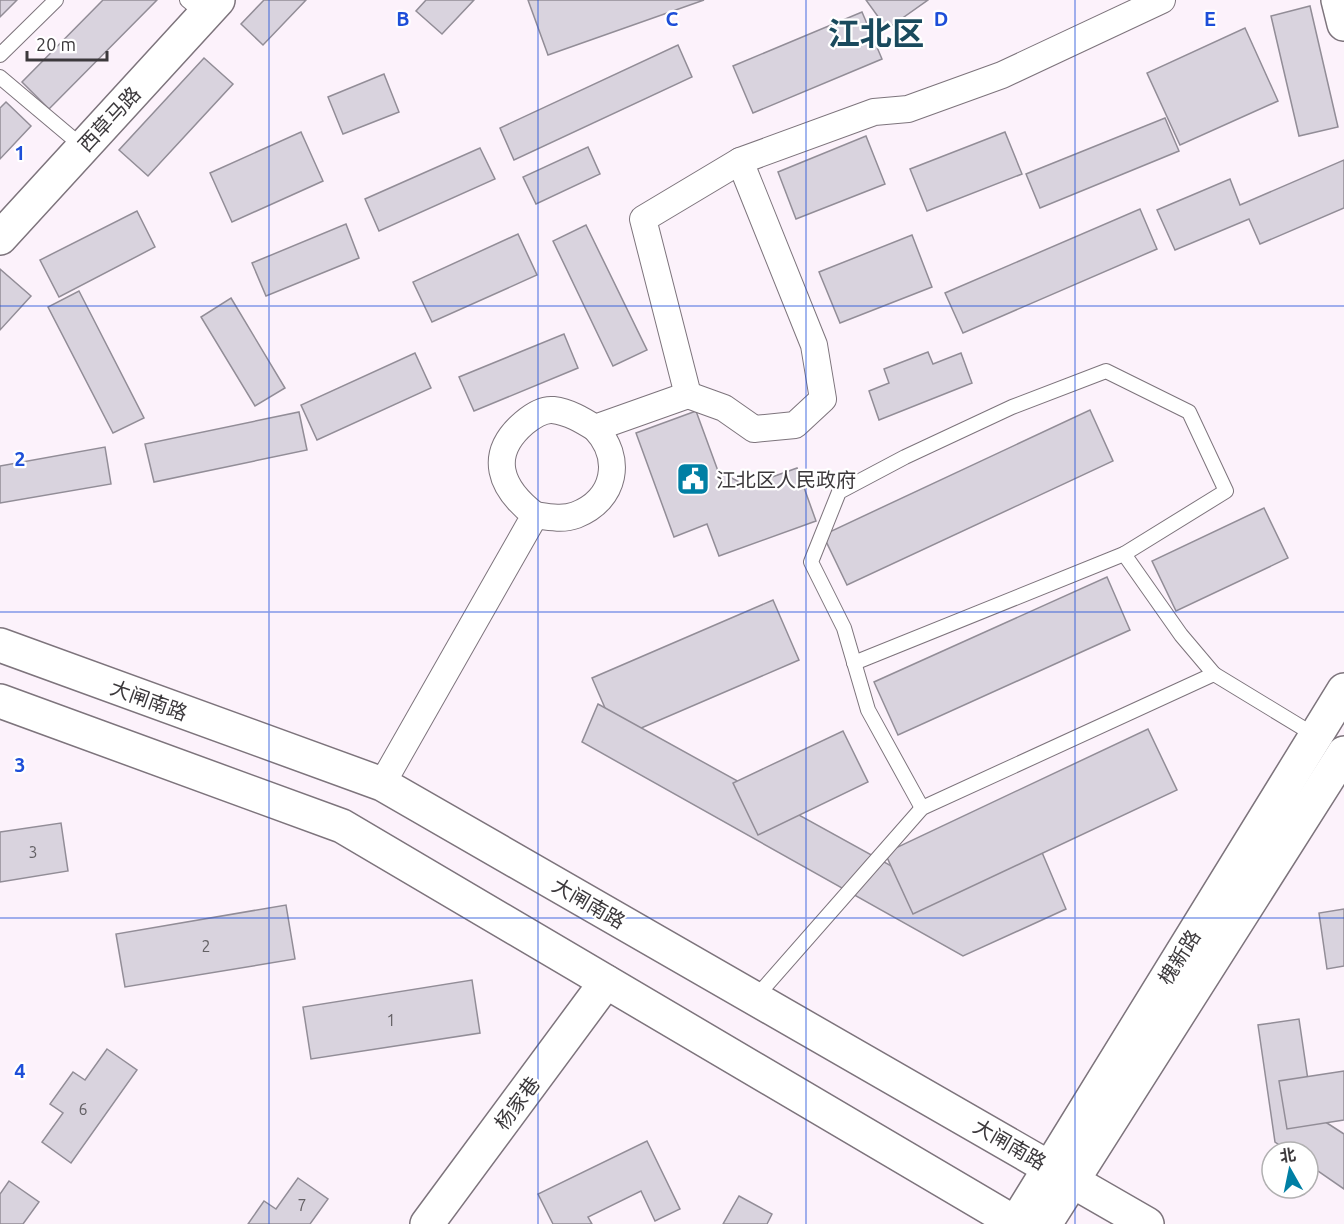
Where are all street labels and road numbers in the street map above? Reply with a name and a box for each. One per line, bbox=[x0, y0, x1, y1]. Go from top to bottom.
street label: 西草马路 bbox=[73, 82, 145, 156]
street label: 大闸南路 bbox=[107, 676, 191, 724]
street label: 大闸南路 bbox=[549, 873, 629, 933]
street label: 槐新路 bbox=[1153, 925, 1205, 989]
street label: 杨家巷 bbox=[490, 1072, 544, 1134]
street label: 大闸南路 bbox=[970, 1114, 1050, 1174]

